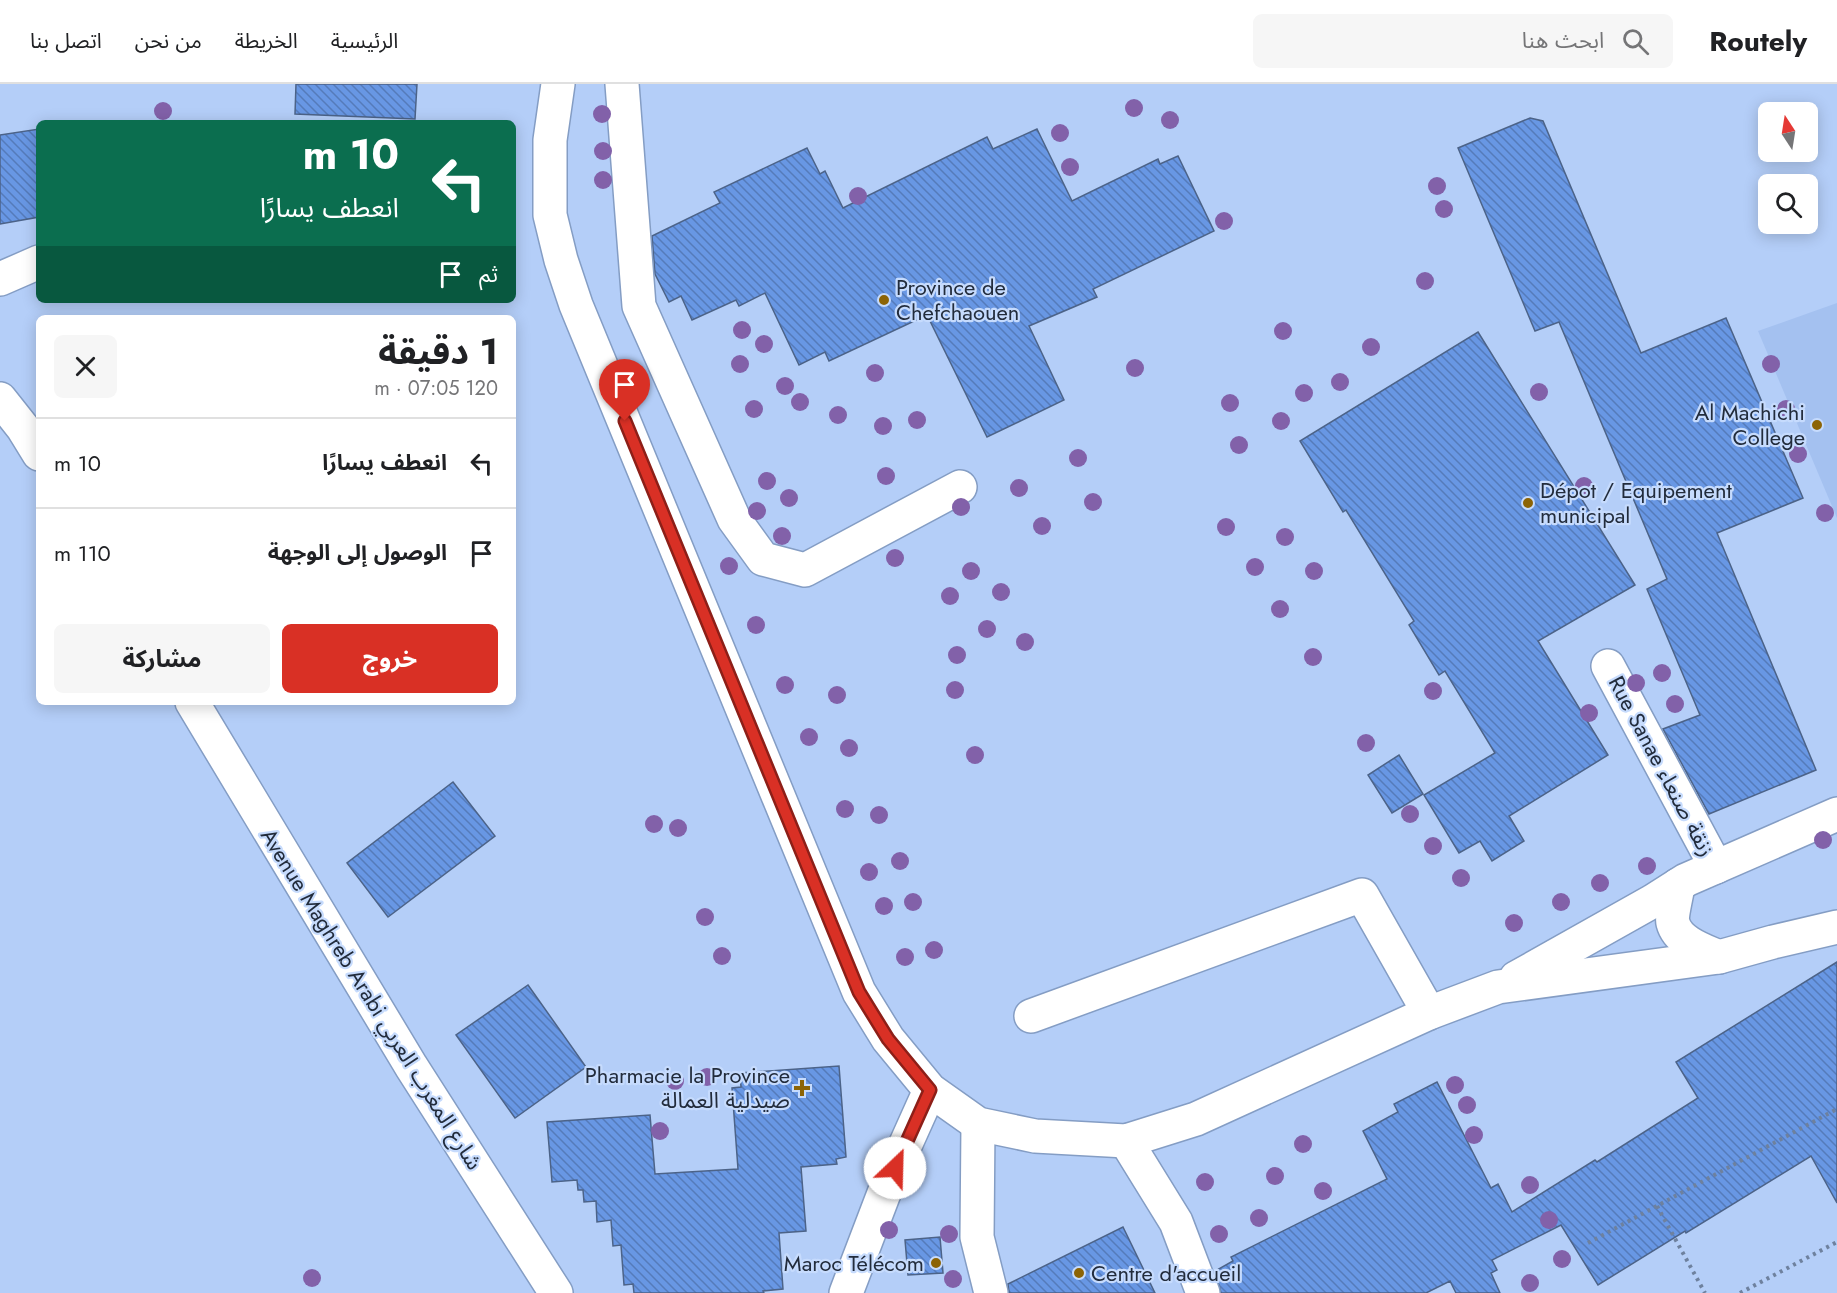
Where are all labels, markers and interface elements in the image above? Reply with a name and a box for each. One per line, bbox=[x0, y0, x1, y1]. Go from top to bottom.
search box bbox=[1253, 14, 1673, 68]
text: Routely bbox=[1709, 21, 1807, 62]
text: ابحث هنا bbox=[1522, 24, 1604, 56]
icon: search bbox=[1619, 25, 1652, 58]
text: اتصل بنا bbox=[30, 26, 102, 56]
text: من نحن bbox=[135, 26, 202, 56]
text: الخريطة bbox=[235, 26, 298, 56]
text: الرئيسية bbox=[331, 26, 398, 56]
north arrow bbox=[1758, 102, 1818, 162]
map controls bbox=[1758, 102, 1818, 234]
text: 10 m bbox=[303, 124, 399, 185]
icon: left bbox=[420, 144, 498, 222]
button: search bbox=[1758, 174, 1818, 234]
text: انعطف يسارًا bbox=[260, 188, 399, 227]
icon: arrive bbox=[434, 258, 467, 291]
text: ثم bbox=[479, 258, 498, 290]
place label: Province de Chefchaouen bbox=[896, 271, 1019, 328]
marker: Province de Chefchaouen bbox=[877, 293, 891, 307]
text: 1 دقيقة bbox=[378, 325, 498, 377]
button: close bbox=[54, 335, 117, 398]
pin bbox=[599, 359, 650, 421]
icon: arrive bbox=[608, 368, 641, 401]
text: 120 m · 07:05 bbox=[374, 374, 498, 403]
place label: Al Machichi College bbox=[1695, 396, 1805, 453]
marker: Al Machichi College bbox=[1810, 418, 1824, 432]
text: انعطف يسارًا bbox=[322, 446, 447, 478]
text: 10 m bbox=[54, 447, 101, 479]
icon: left bbox=[465, 447, 498, 480]
place label: Dépot / Equipement municipal bbox=[1540, 474, 1732, 531]
marker: Dépot / Equipement municipal bbox=[1521, 496, 1535, 510]
text: الوصول إلى الوجهة bbox=[268, 536, 447, 568]
text: 110 m bbox=[54, 537, 111, 569]
icon: arrive bbox=[465, 537, 498, 570]
button: مشاركة bbox=[54, 624, 270, 693]
button: خروج bbox=[282, 624, 498, 693]
street label: Rue Sanae زنقة صنعاء bbox=[1601, 670, 1723, 862]
street label: Avenue Maghreb Arabi شارع المغرب العربي bbox=[252, 822, 491, 1176]
place label: Pharmacie la Province صيدلية العمالة bbox=[585, 1059, 790, 1116]
marker: Pharmacie la Province صيدلية العمالة bbox=[795, 1081, 809, 1095]
position arrow bbox=[863, 1136, 927, 1200]
place label: Maroc Télécom bbox=[784, 1247, 924, 1279]
marker: Maroc Télécom bbox=[929, 1256, 943, 1270]
place label: Centre d'accueil bbox=[1091, 1257, 1241, 1289]
marker: Centre d'accueil bbox=[1072, 1266, 1086, 1280]

